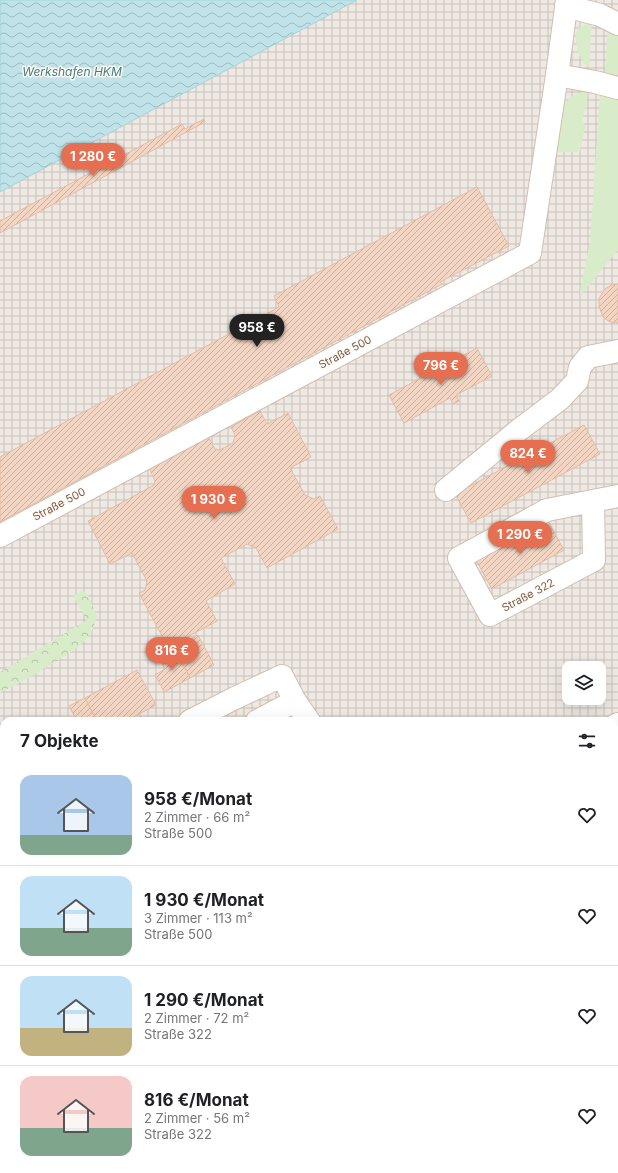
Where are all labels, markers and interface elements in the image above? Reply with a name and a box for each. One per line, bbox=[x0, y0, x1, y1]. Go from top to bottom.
water label: Werkshafen HKM bbox=[22, 64, 122, 79]
pin: 1 280 € bbox=[56, 143, 130, 177]
text: 1 280 € bbox=[70, 148, 116, 164]
pin: 958 € bbox=[229, 314, 285, 348]
text: 958 € bbox=[238, 319, 276, 335]
street label: Straße 500 bbox=[316, 332, 374, 372]
pin: 796 € bbox=[413, 352, 469, 386]
text: 796 € bbox=[423, 357, 459, 373]
pin: 824 € bbox=[500, 440, 556, 474]
text: 824 € bbox=[509, 445, 547, 461]
street label: Straße 500 bbox=[30, 484, 88, 524]
pin: 1 930 € bbox=[177, 486, 251, 520]
text: 1 930 € bbox=[191, 491, 237, 507]
pin: 1 290 € bbox=[483, 521, 557, 555]
text: 1 290 € bbox=[497, 526, 543, 542]
street label: Straße 322 bbox=[499, 575, 557, 615]
pin: 816 € bbox=[144, 637, 200, 671]
text: 816 € bbox=[155, 642, 189, 658]
map controls bbox=[562, 661, 606, 705]
button: layers bbox=[562, 661, 606, 705]
icon: filters bbox=[576, 730, 598, 752]
text: 7 Objekte bbox=[20, 731, 99, 751]
text: 958 €/Monat bbox=[144, 789, 252, 809]
icon: home bbox=[52, 791, 100, 839]
icon: heart bbox=[576, 804, 598, 826]
text: 2 Zimmer · 66 m² bbox=[144, 809, 250, 825]
text: Straße 500 bbox=[144, 825, 212, 841]
text: 1 930 €/Monat bbox=[144, 890, 264, 910]
icon: home bbox=[52, 892, 100, 940]
icon: heart bbox=[576, 905, 598, 927]
text: 3 Zimmer · 113 m² bbox=[144, 910, 253, 926]
text: Straße 500 bbox=[144, 926, 212, 942]
text: 1 290 €/Monat bbox=[144, 990, 264, 1010]
icon: home bbox=[52, 992, 100, 1040]
icon: heart bbox=[576, 1005, 598, 1027]
text: 2 Zimmer · 72 m² bbox=[144, 1010, 249, 1026]
text: Straße 322 bbox=[144, 1026, 212, 1042]
text: 816 €/Monat bbox=[144, 1090, 249, 1110]
icon: home bbox=[52, 1092, 100, 1140]
icon: heart bbox=[576, 1105, 598, 1127]
text: 2 Zimmer · 56 m² bbox=[144, 1110, 250, 1126]
text: Straße 322 bbox=[144, 1126, 212, 1142]

